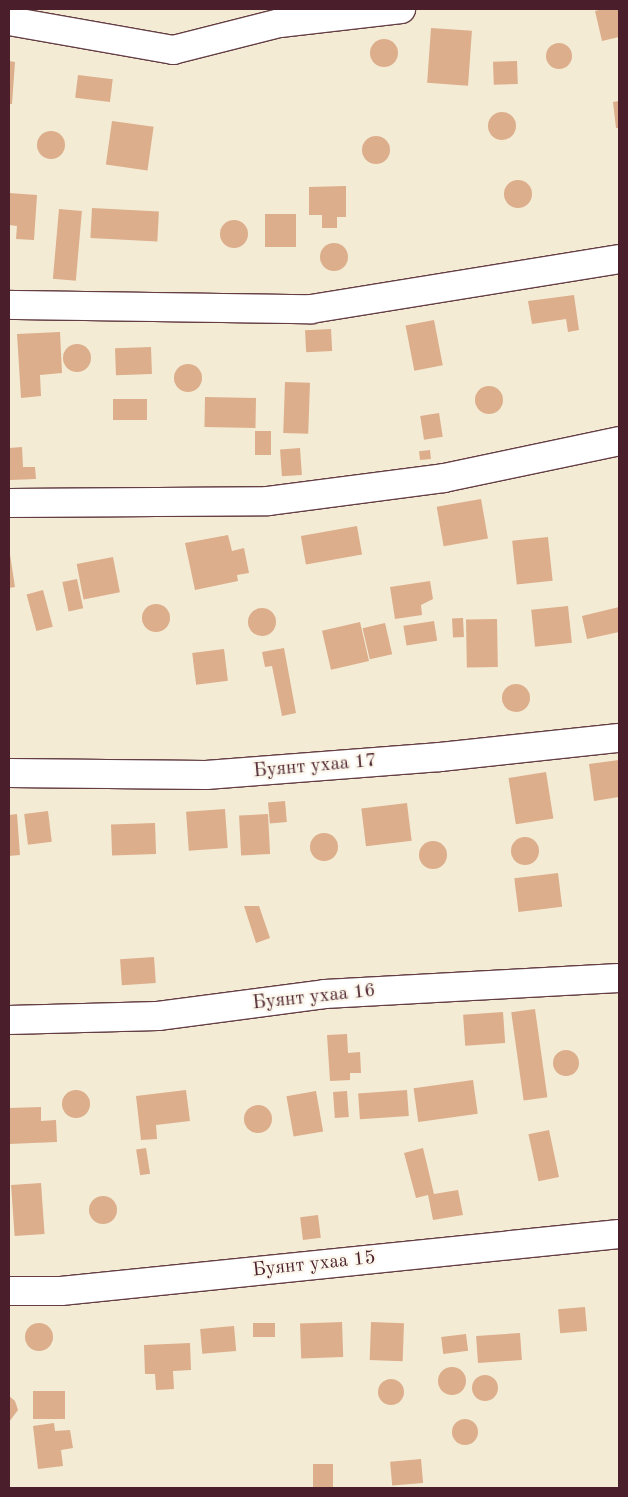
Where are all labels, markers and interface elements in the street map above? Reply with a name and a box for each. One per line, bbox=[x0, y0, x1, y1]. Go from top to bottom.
street label: Буянт ухаа 17 bbox=[252, 750, 378, 784]
street label: Буянт ухаа 16 bbox=[251, 980, 377, 1016]
street label: Буянт ухаа 15 bbox=[251, 1247, 377, 1283]

